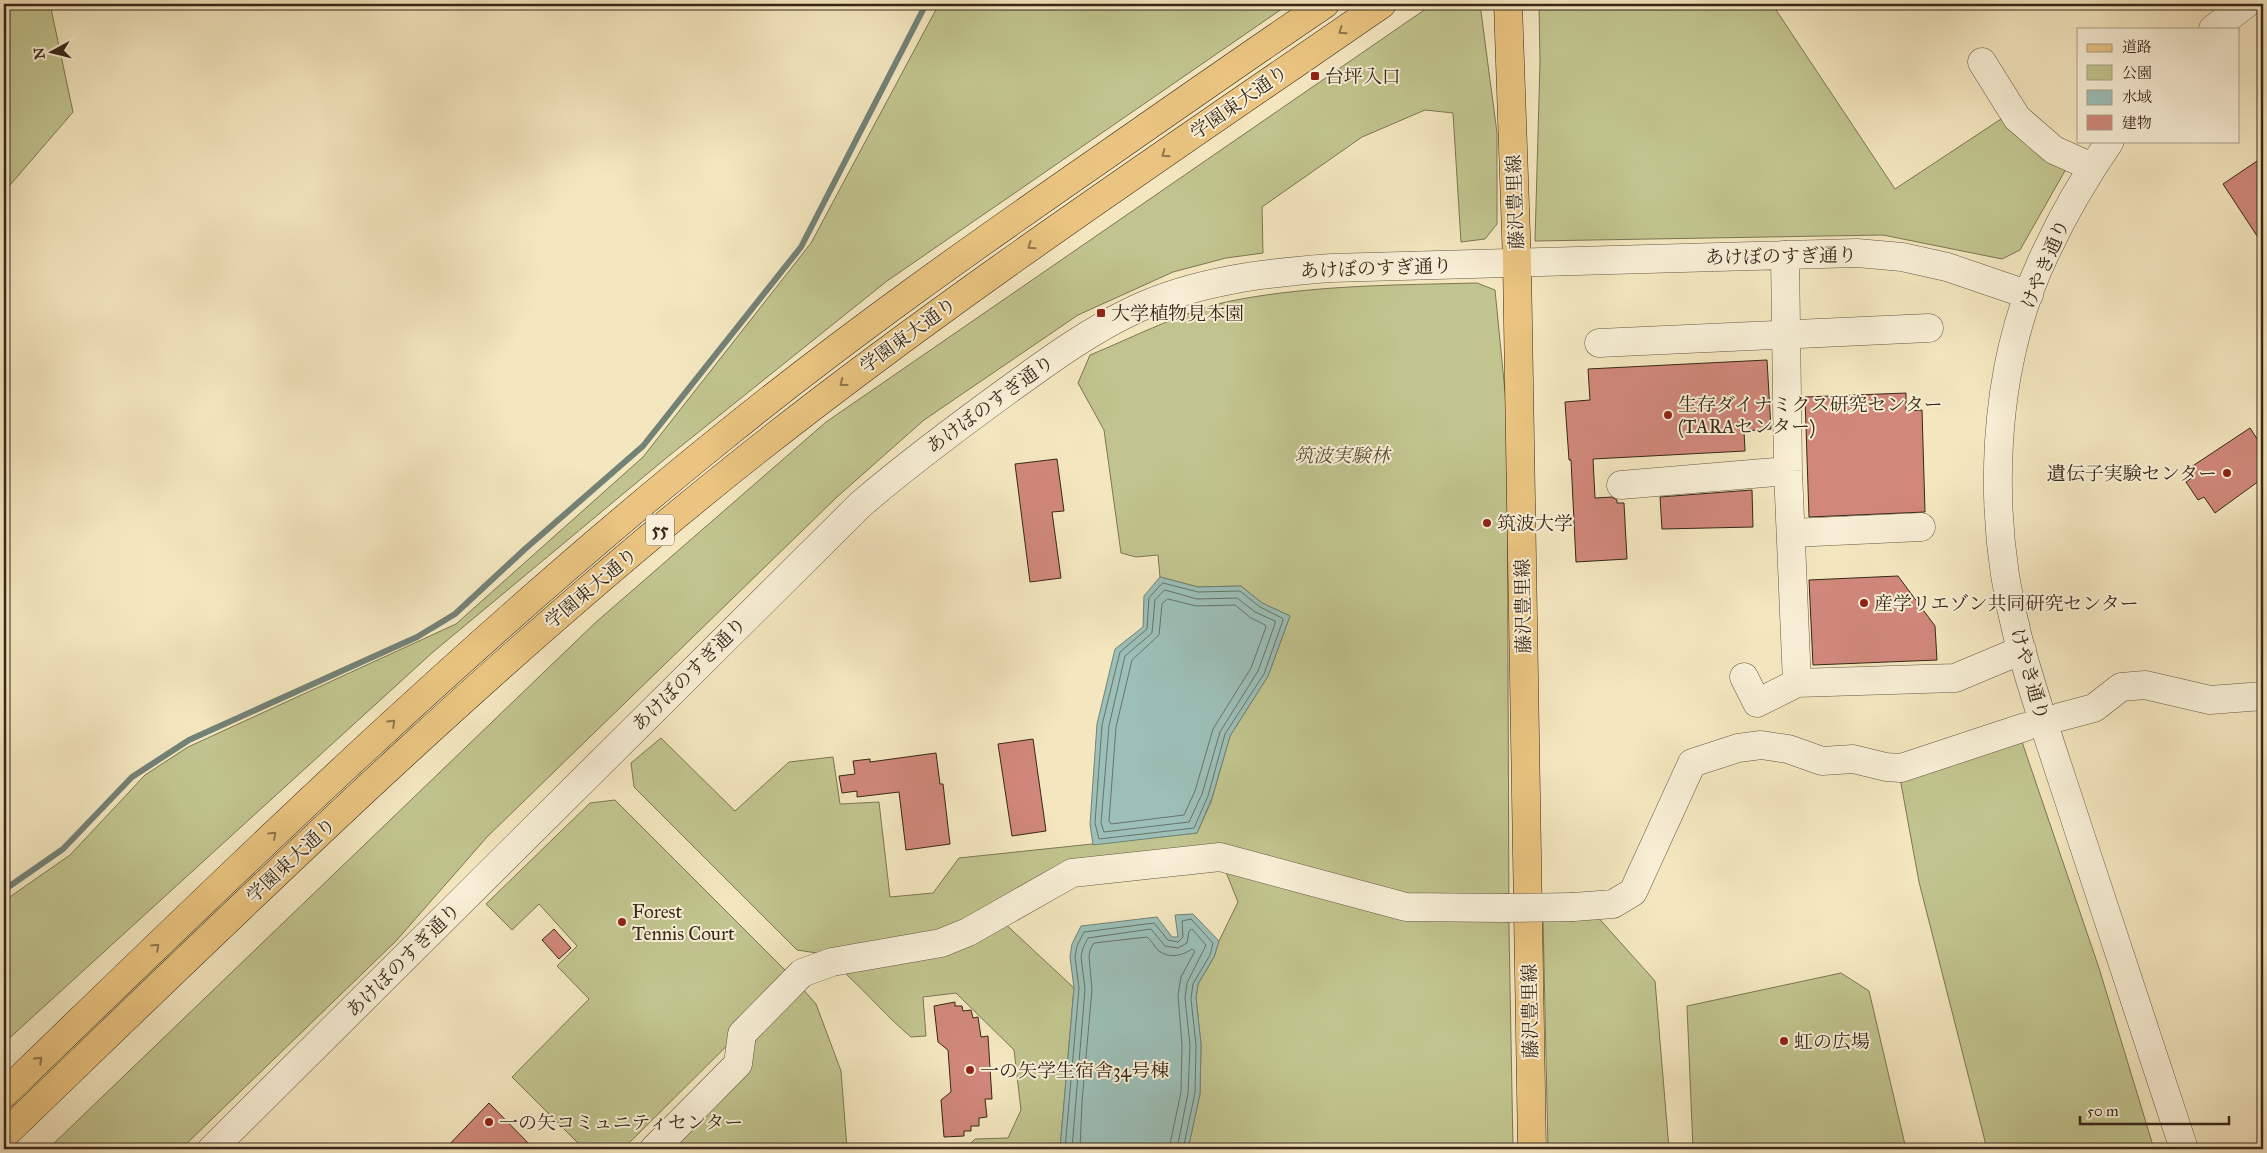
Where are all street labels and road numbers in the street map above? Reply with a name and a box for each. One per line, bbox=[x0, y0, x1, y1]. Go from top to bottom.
street label: 学園東大通り bbox=[1186, 60, 1292, 144]
street label: 藤沢豊里線 bbox=[1502, 154, 1528, 250]
street label: けやき通り bbox=[2016, 216, 2074, 312]
street label: あけぼのすぎ通り bbox=[1705, 243, 1857, 269]
street label: あけぼのすぎ通り bbox=[1300, 254, 1452, 282]
street label: 学園東大通り bbox=[855, 292, 961, 378]
street label: あけぼのすぎ通り bbox=[922, 350, 1058, 458]
road number: 55 bbox=[646, 514, 674, 546]
street label: 学園東大通り bbox=[540, 543, 642, 633]
street label: 藤沢豊里線 bbox=[1511, 558, 1535, 654]
street label: あけぼのすぎ通り bbox=[627, 612, 751, 736]
street label: けやき通り bbox=[2006, 625, 2054, 723]
street label: 学園東大通り bbox=[241, 813, 341, 907]
street label: あけぼのすぎ通り bbox=[341, 898, 465, 1022]
street label: 藤沢豊里線 bbox=[1518, 963, 1542, 1059]

